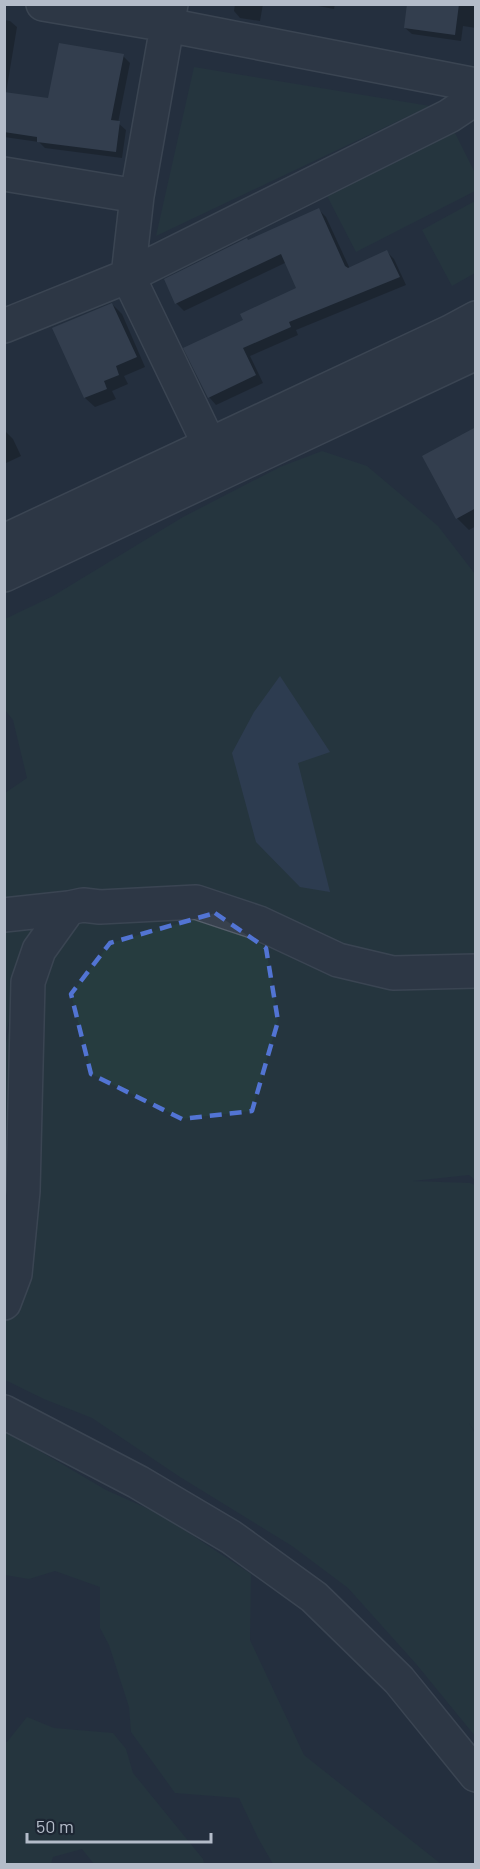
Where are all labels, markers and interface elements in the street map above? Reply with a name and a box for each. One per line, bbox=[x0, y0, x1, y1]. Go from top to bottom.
scale bar bbox=[27, 1806, 212, 1844]
text: 50 m bbox=[36, 1815, 74, 1837]

